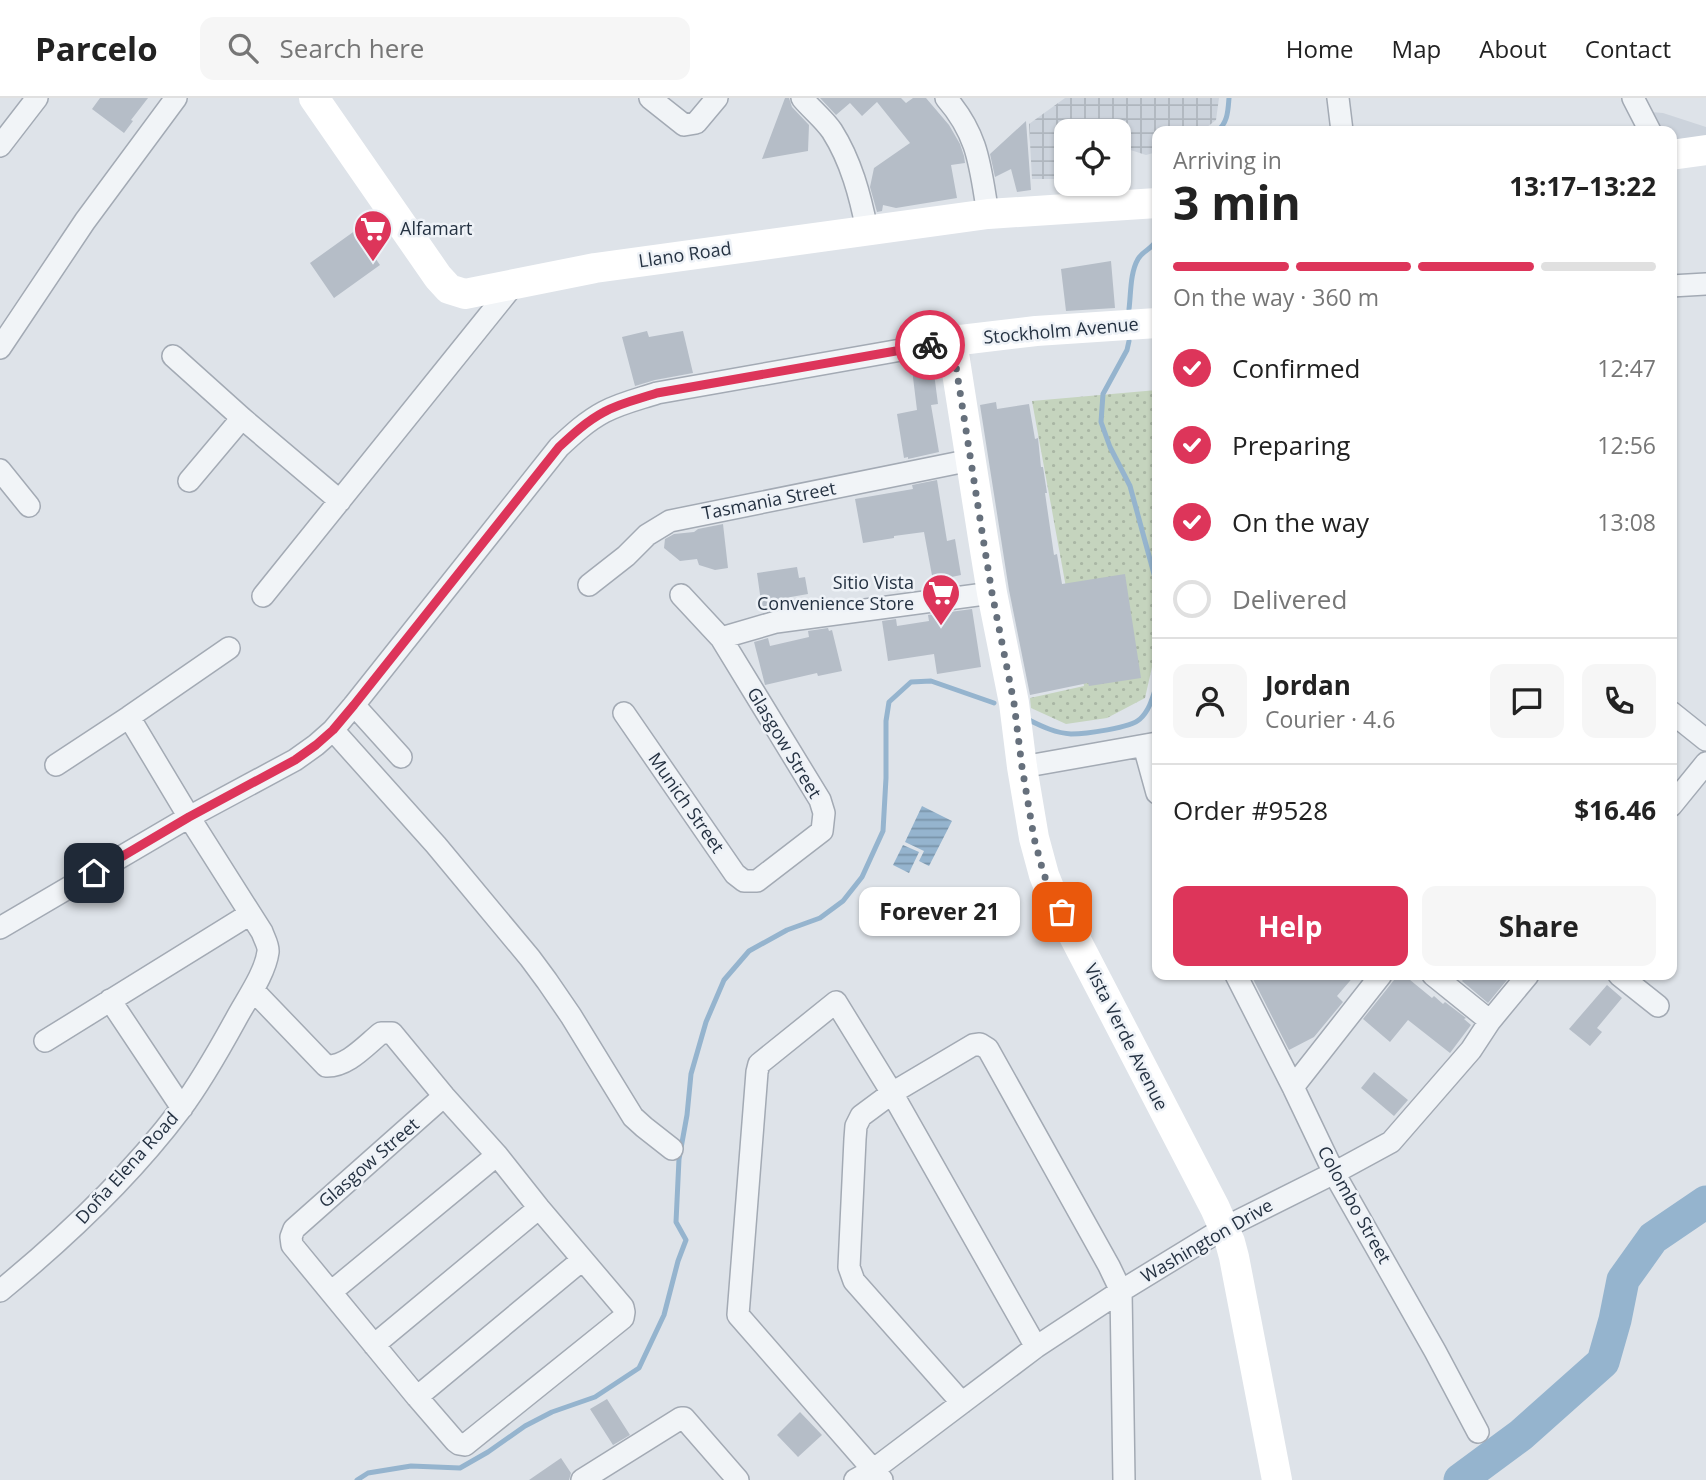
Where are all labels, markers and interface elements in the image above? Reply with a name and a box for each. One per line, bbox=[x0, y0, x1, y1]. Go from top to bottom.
search box bbox=[200, 17, 690, 80]
text: Parcelo bbox=[35, 26, 158, 71]
icon: search bbox=[224, 29, 262, 67]
text: Search here bbox=[280, 30, 424, 66]
text: Home bbox=[1286, 32, 1354, 65]
text: Map bbox=[1392, 32, 1441, 65]
text: About bbox=[1479, 32, 1547, 65]
text: Contact bbox=[1585, 32, 1671, 65]
map controls bbox=[1054, 119, 1131, 196]
button: locate bbox=[1054, 119, 1131, 196]
text: Arriving in bbox=[1173, 144, 1282, 176]
text: 13:17–13:22 bbox=[1509, 168, 1656, 204]
text: 3 min bbox=[1173, 171, 1301, 233]
supermarket icon: Alfamart bbox=[352, 208, 394, 263]
place label: Alfamart bbox=[400, 216, 472, 240]
street label: Llano Road bbox=[637, 236, 733, 272]
text: On the way · 360 m bbox=[1173, 281, 1379, 313]
courier bbox=[895, 310, 965, 380]
street label: Stockholm Avenue bbox=[982, 311, 1139, 349]
icon: bike bbox=[911, 326, 949, 364]
icon: check bbox=[1173, 349, 1211, 387]
text: Confirmed bbox=[1232, 350, 1360, 386]
text: 12:47 bbox=[1597, 352, 1656, 384]
icon: check bbox=[1173, 426, 1211, 464]
text: Preparing bbox=[1232, 427, 1350, 463]
text: 12:56 bbox=[1597, 429, 1656, 461]
street label: Tasmania Street bbox=[700, 475, 838, 525]
icon: check bbox=[1173, 503, 1211, 541]
text: On the way bbox=[1232, 504, 1369, 540]
text: 13:08 bbox=[1597, 506, 1656, 538]
place label: Sitio Vista Convenience Store bbox=[757, 570, 914, 615]
supermarket icon: Sitio Vista Convenience Store bbox=[920, 572, 962, 627]
text: Delivered bbox=[1232, 581, 1347, 617]
button: person bbox=[1173, 664, 1247, 738]
button: chat bbox=[1490, 664, 1564, 738]
button: phone bbox=[1582, 664, 1656, 738]
text: Jordan bbox=[1265, 667, 1351, 703]
street label: Glasgow Street bbox=[742, 682, 828, 803]
text: Courier · 4.6 bbox=[1265, 703, 1395, 735]
street label: Munich Street bbox=[643, 747, 730, 857]
text: Order #9528 bbox=[1173, 792, 1328, 828]
text: $16.46 bbox=[1574, 792, 1656, 828]
pin bbox=[64, 843, 124, 903]
icon: home bbox=[75, 854, 113, 892]
pin bbox=[1032, 882, 1092, 942]
button: Help bbox=[1173, 886, 1408, 966]
button: Share bbox=[1422, 886, 1656, 966]
callout: Forever 21 bbox=[859, 888, 1020, 936]
icon: bag bbox=[1043, 893, 1081, 931]
text: Forever 21 bbox=[879, 895, 1000, 927]
street label: Vista Verde Avenue bbox=[1080, 959, 1174, 1114]
street label: Doña Elena Road bbox=[70, 1106, 183, 1228]
street label: Glasgow Street bbox=[313, 1112, 424, 1213]
street label: Colombo Street bbox=[1313, 1141, 1397, 1268]
street label: Washington Drive bbox=[1136, 1193, 1277, 1288]

